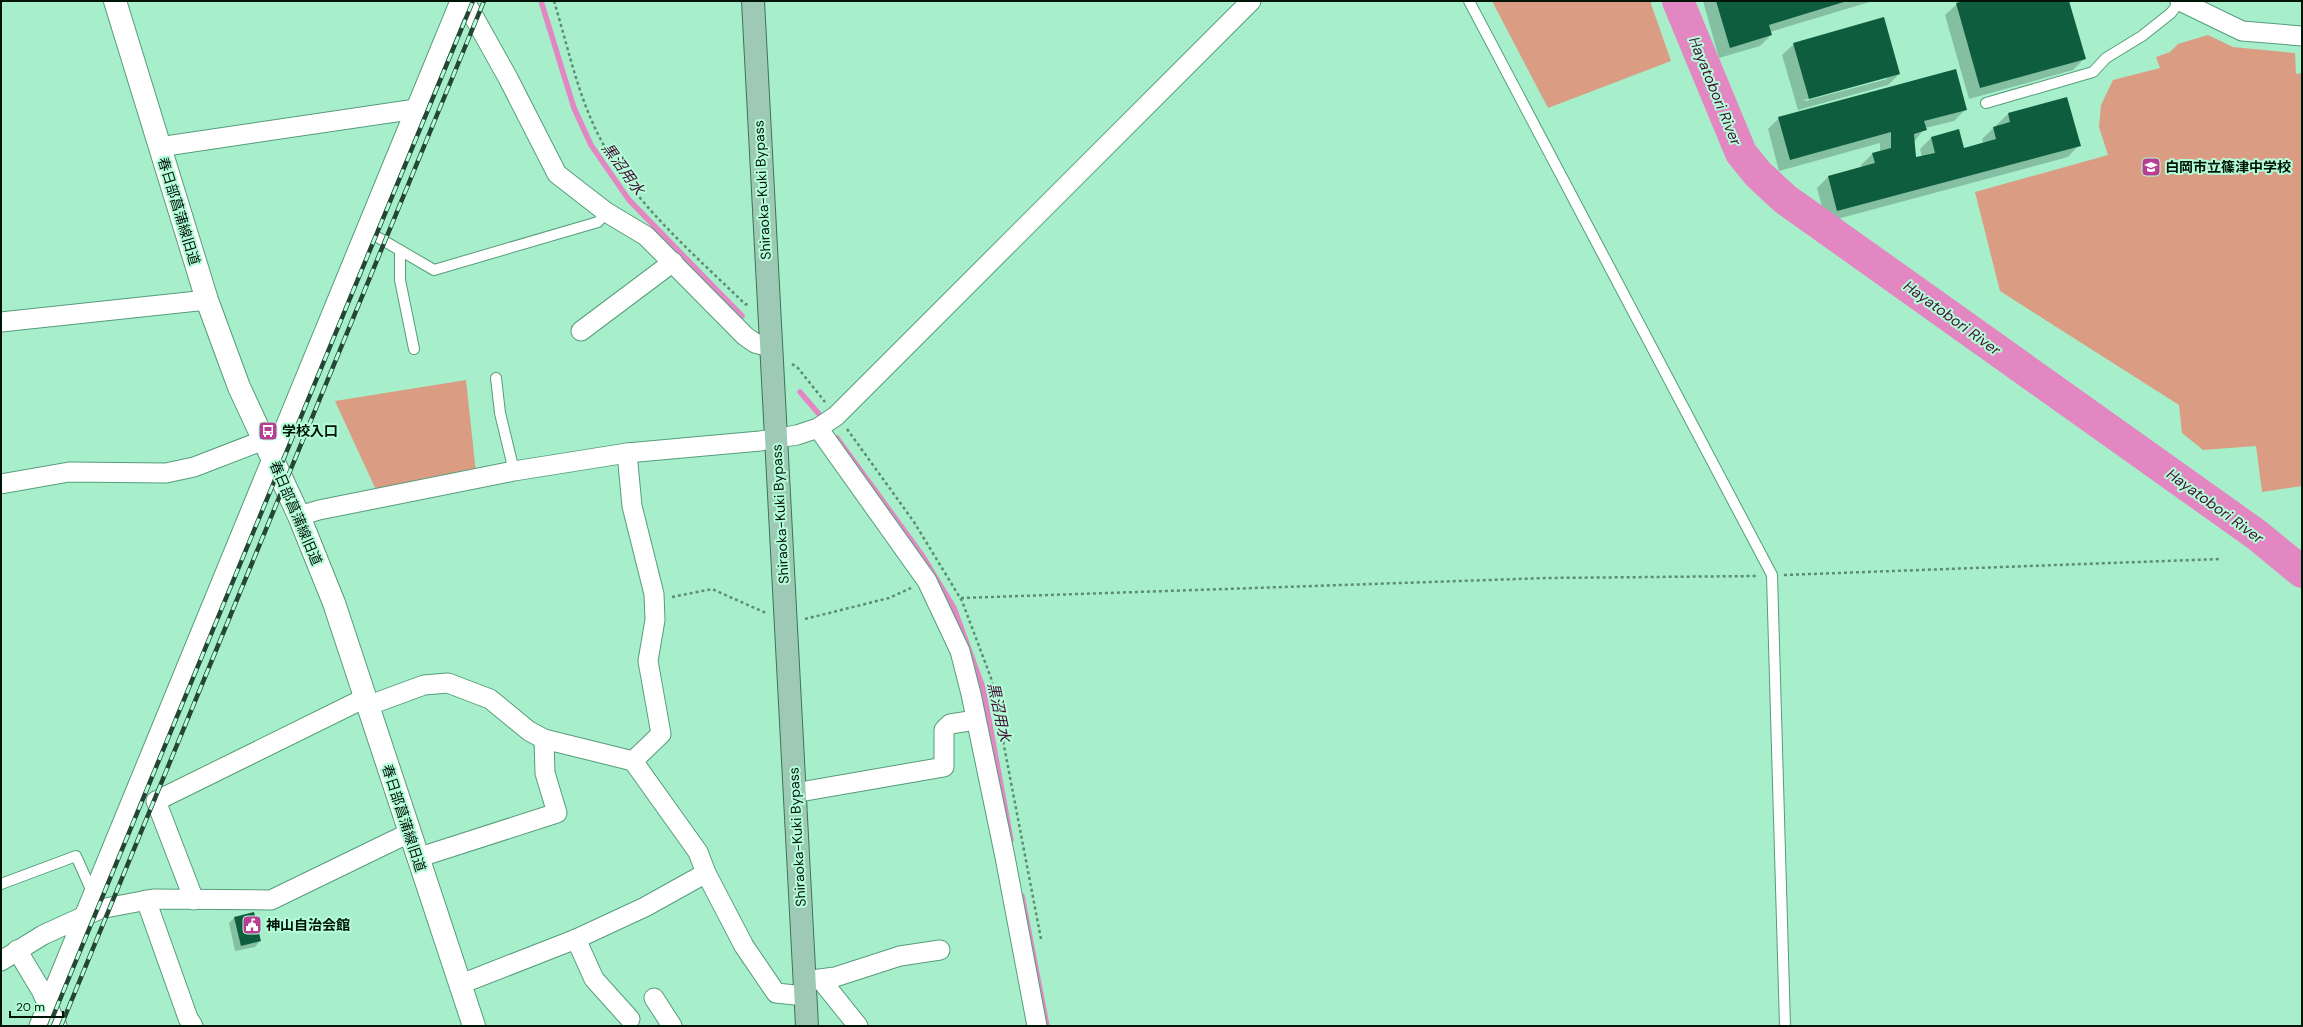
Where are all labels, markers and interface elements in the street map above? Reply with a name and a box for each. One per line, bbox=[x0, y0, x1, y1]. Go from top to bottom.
water label: Hayatobori River bbox=[1684, 34, 1746, 149]
street label: Shiraoka-Kuki Bypass bbox=[749, 120, 775, 260]
water label: 黒沼用水 bbox=[597, 139, 650, 201]
street label: 春日部菖蒲線旧道 bbox=[154, 155, 204, 267]
school or university icon: 白岡市立篠津中学校 bbox=[2140, 156, 2162, 178]
place label: 白岡市立篠津中学校 bbox=[2165, 158, 2291, 176]
water label: Hayatobori River bbox=[1899, 276, 2005, 360]
bus stop icon: 学校入口 bbox=[257, 420, 279, 442]
place label: 学校入口 bbox=[282, 422, 338, 440]
street label: Shiraoka-Kuki Bypass bbox=[767, 444, 793, 584]
street label: 春日部菖蒲線旧道 bbox=[266, 458, 326, 568]
water label: Hayatobori River bbox=[2162, 464, 2268, 548]
water label: 黒沼用水 bbox=[983, 681, 1015, 745]
street label: 春日部菖蒲線旧道 bbox=[378, 762, 430, 874]
street label: Shiraoka-Kuki Bypass bbox=[784, 767, 810, 907]
public building icon: 神山自治会館 bbox=[241, 914, 263, 936]
place label: 神山自治会館 bbox=[266, 916, 350, 934]
scale bar bbox=[10, 993, 63, 1019]
text: 20 m bbox=[16, 999, 45, 1015]

